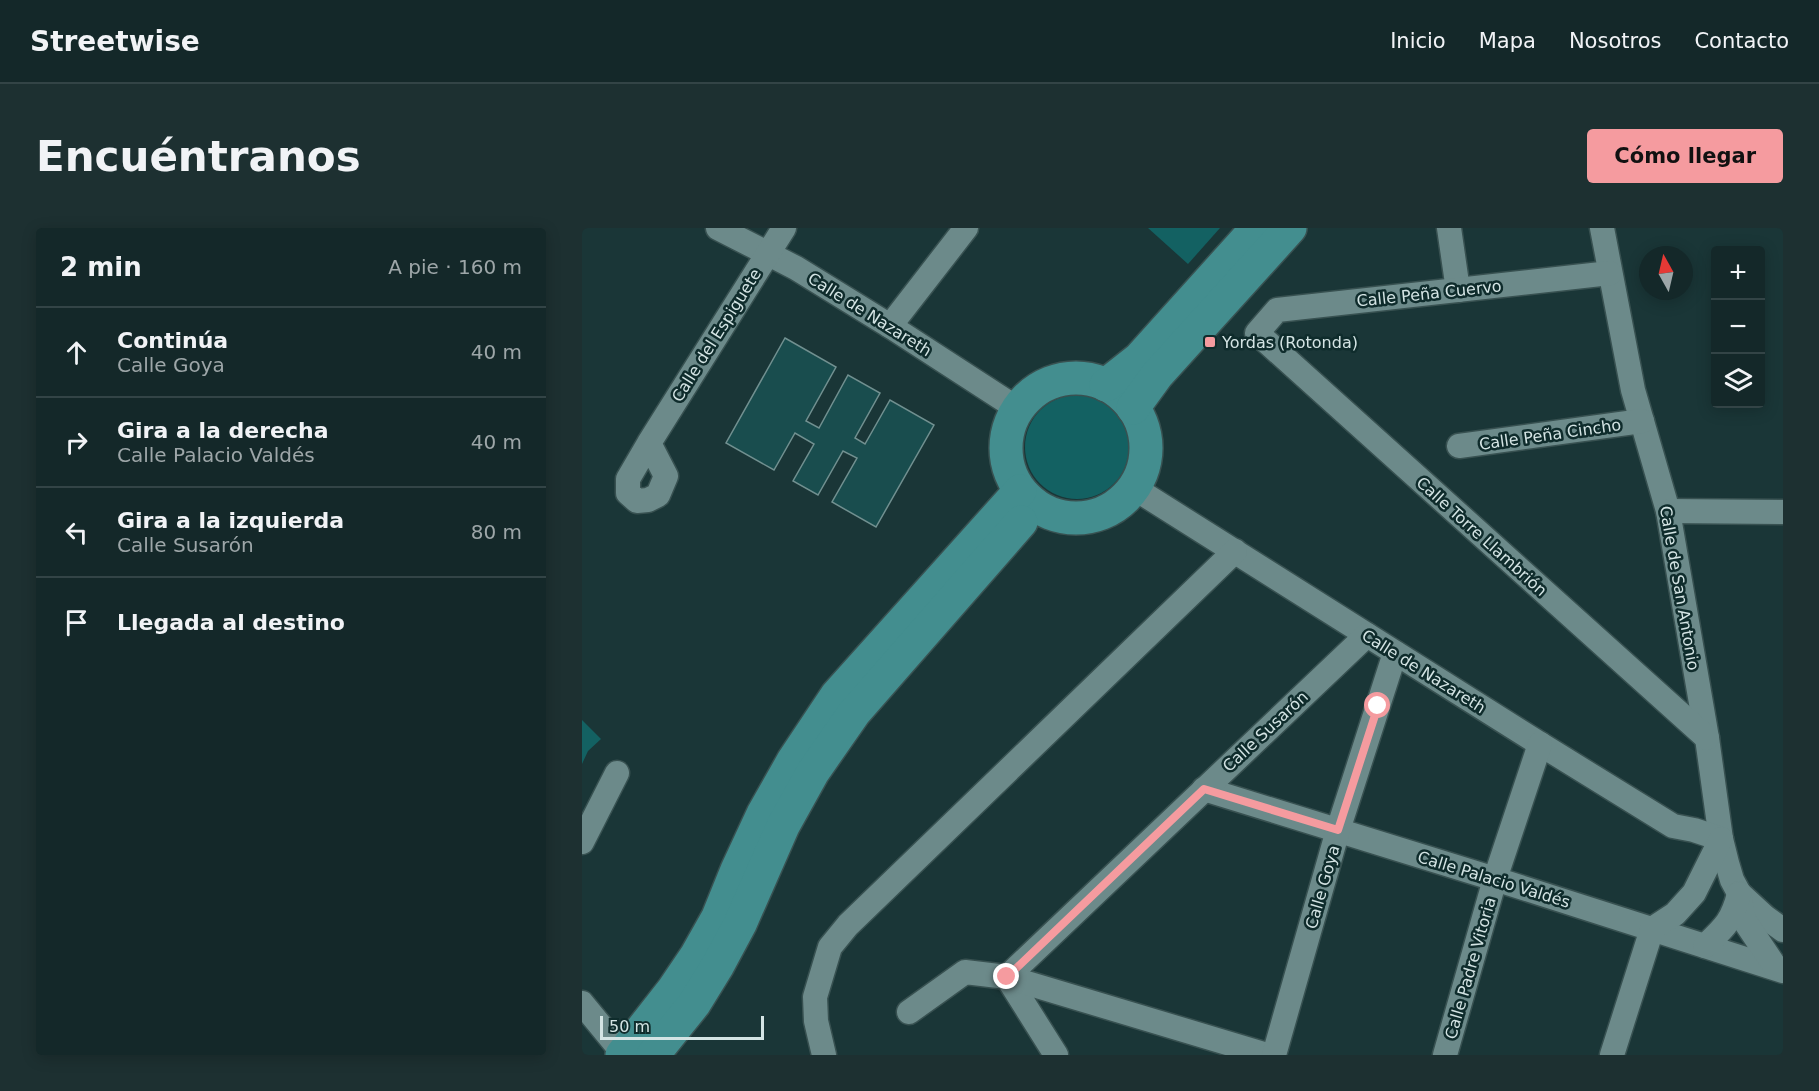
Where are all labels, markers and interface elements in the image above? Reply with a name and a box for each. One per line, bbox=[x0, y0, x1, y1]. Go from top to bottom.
text: Streetwise bbox=[30, 25, 200, 58]
text: Inicio bbox=[1390, 29, 1446, 53]
text: Mapa bbox=[1479, 29, 1536, 53]
text: Nosotros bbox=[1569, 29, 1661, 53]
text: Contacto bbox=[1694, 29, 1789, 53]
button: Cómo llegar bbox=[1587, 129, 1783, 183]
text: Encuéntranos bbox=[36, 132, 361, 181]
north arrow bbox=[1639, 246, 1693, 300]
map controls bbox=[1711, 246, 1765, 408]
button: + bbox=[1711, 246, 1765, 300]
text: 2 min bbox=[60, 252, 142, 282]
text: A pie · 160 m bbox=[388, 255, 522, 279]
street label: Calle del Espiguete bbox=[668, 265, 765, 405]
street label: Calle de Nazareth bbox=[804, 269, 935, 360]
street label: Calle Peña Cuervo bbox=[1356, 276, 1503, 311]
button: − bbox=[1711, 300, 1765, 354]
text: Continúa bbox=[117, 328, 228, 353]
place label: Yordas (Rotonda) bbox=[1221, 333, 1358, 352]
marker: Yordas (Rotonda) bbox=[1203, 335, 1217, 349]
icon: ahead bbox=[60, 336, 93, 369]
text: 40 m bbox=[471, 340, 522, 364]
text: Calle Goya bbox=[117, 353, 225, 377]
button: layers bbox=[1711, 354, 1765, 408]
street label: Calle Peña Cincho bbox=[1478, 415, 1622, 454]
text: Gira a la derecha bbox=[117, 418, 329, 443]
icon: right bbox=[60, 426, 93, 459]
text: 40 m bbox=[471, 430, 522, 454]
text: Calle Palacio Valdés bbox=[117, 443, 315, 467]
street label: Calle Torre Llambrión bbox=[1413, 473, 1551, 600]
street label: Calle de San Antonio bbox=[1656, 504, 1703, 672]
text: Gira a la izquierda bbox=[117, 508, 344, 533]
icon: left bbox=[60, 516, 93, 549]
text: 80 m bbox=[471, 520, 522, 544]
text: Calle Susarón bbox=[117, 533, 254, 557]
icon: arrive bbox=[60, 606, 93, 639]
text: Llegada al destino bbox=[117, 610, 345, 635]
street label: Calle de Nazareth bbox=[1358, 626, 1489, 717]
street label: Calle Susarón bbox=[1219, 687, 1312, 776]
route start bbox=[1364, 692, 1390, 718]
street label: Calle Goya bbox=[1301, 843, 1344, 931]
street label: Calle Palacio Valdés bbox=[1415, 847, 1572, 912]
street label: Calle Padre Vitoria bbox=[1441, 895, 1500, 1041]
route end bbox=[993, 963, 1019, 989]
scale bar bbox=[600, 1013, 764, 1040]
text: 50 m bbox=[609, 1017, 650, 1036]

